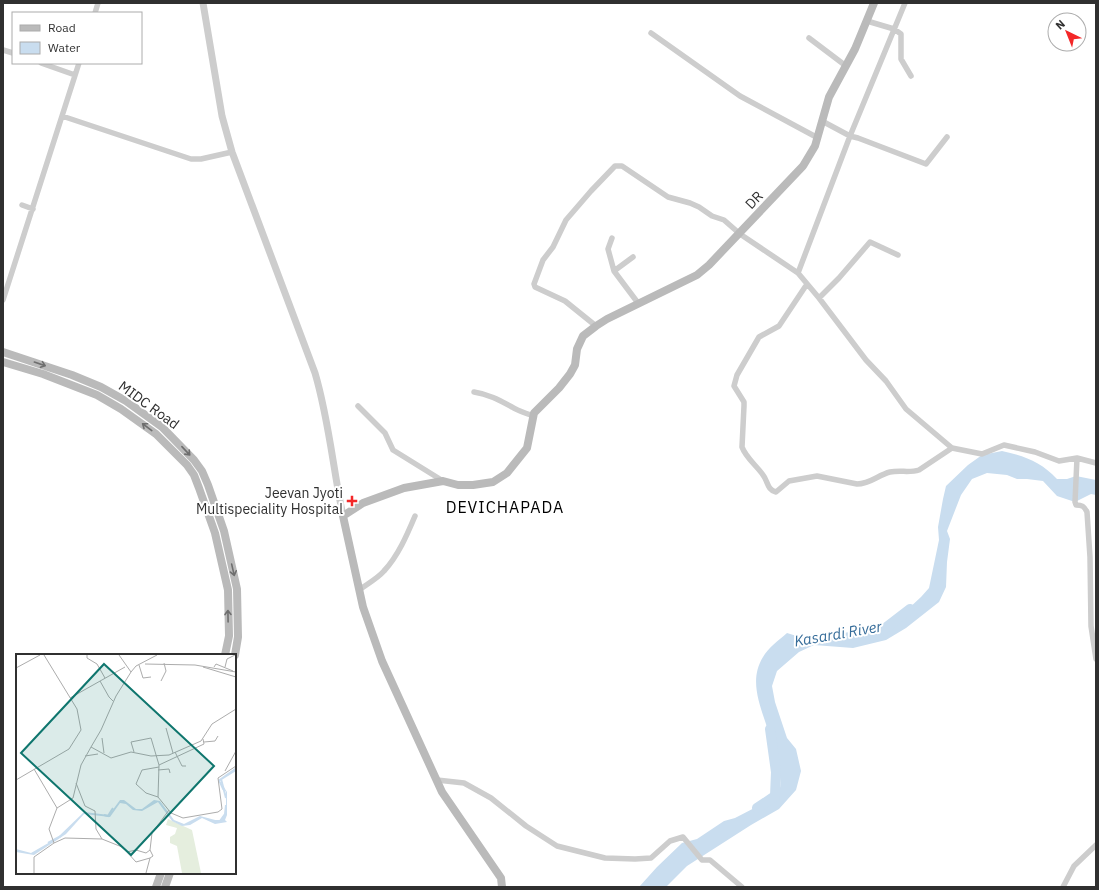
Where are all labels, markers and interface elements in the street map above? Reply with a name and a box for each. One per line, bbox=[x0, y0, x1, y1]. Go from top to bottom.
legend bbox=[12, 12, 142, 64]
north arrow bbox=[1047, 12, 1087, 52]
text: N bbox=[1052, 17, 1068, 33]
text: Road bbox=[48, 20, 76, 35]
text: Water bbox=[48, 40, 81, 55]
street label: DR bbox=[741, 187, 767, 213]
one-way arrow bbox=[34, 361, 47, 368]
street label: MIDC Road bbox=[115, 377, 183, 433]
one-way arrow bbox=[141, 423, 152, 431]
one-way arrow bbox=[181, 446, 191, 456]
place label: Jeevan Jyoti Multispeciality Hospital bbox=[196, 484, 343, 518]
marker: Jeevan Jyoti Multispeciality Hospital bbox=[346, 495, 358, 507]
district label: DEVICHAPADA bbox=[446, 497, 564, 517]
one-way arrow bbox=[229, 563, 237, 576]
one-way arrow bbox=[224, 610, 232, 623]
water label: Kasardi River bbox=[793, 616, 884, 651]
inset map bbox=[16, 654, 236, 874]

